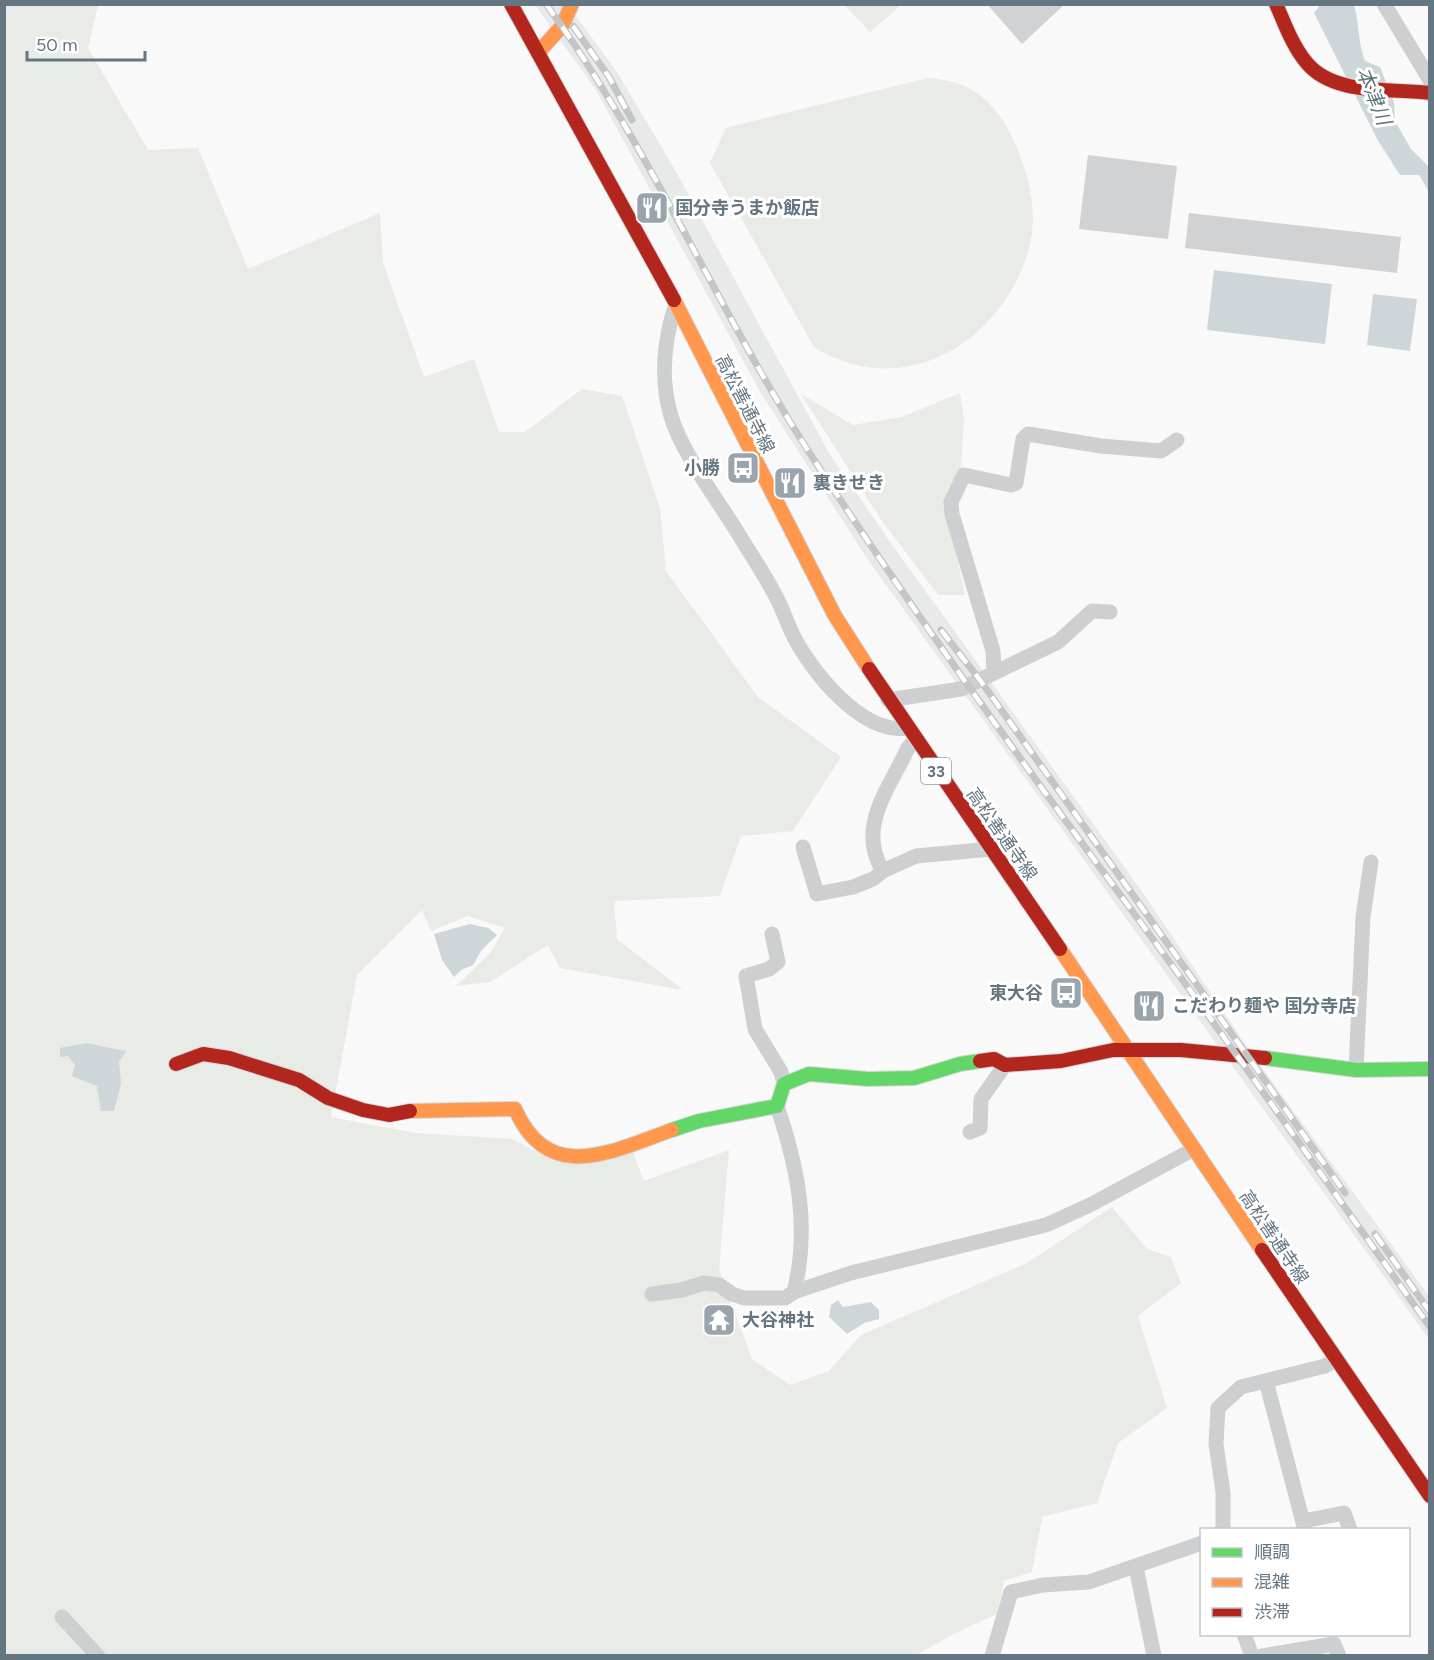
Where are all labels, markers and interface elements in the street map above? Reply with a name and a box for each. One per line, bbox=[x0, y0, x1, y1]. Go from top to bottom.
scale bar bbox=[27, 24, 146, 62]
text: 50 m bbox=[36, 34, 78, 56]
water label: 本津川 bbox=[1352, 64, 1397, 130]
restaurant icon: 国分寺うまか飯店 bbox=[634, 190, 670, 226]
place label: 国分寺うまか飯店 bbox=[675, 197, 819, 219]
street label: 高松善通寺線 bbox=[711, 351, 779, 457]
bus stop icon: 小勝 bbox=[725, 450, 761, 486]
place label: 小勝 bbox=[684, 457, 720, 479]
restaurant icon: 裏きせき bbox=[772, 465, 808, 501]
place label: 裏きせき bbox=[813, 472, 885, 494]
road number: 33 bbox=[921, 758, 951, 784]
street label: 高松善通寺線 bbox=[962, 783, 1042, 885]
bus stop icon: 東大谷 bbox=[1048, 975, 1084, 1011]
place label: 東大谷 bbox=[989, 982, 1043, 1004]
restaurant icon: こだわり麺や 国分寺店 bbox=[1131, 988, 1167, 1024]
place label: こだわり麺や 国分寺店 bbox=[1172, 995, 1356, 1017]
street label: 高松善通寺線 bbox=[1235, 1186, 1313, 1288]
temple icon: 大谷神社 bbox=[701, 1302, 737, 1338]
place label: 大谷神社 bbox=[742, 1309, 814, 1331]
legend bbox=[1200, 1528, 1410, 1636]
text: 順調 bbox=[1254, 1541, 1290, 1563]
text: 混雑 bbox=[1254, 1571, 1290, 1593]
text: 渋滞 bbox=[1254, 1601, 1290, 1623]

